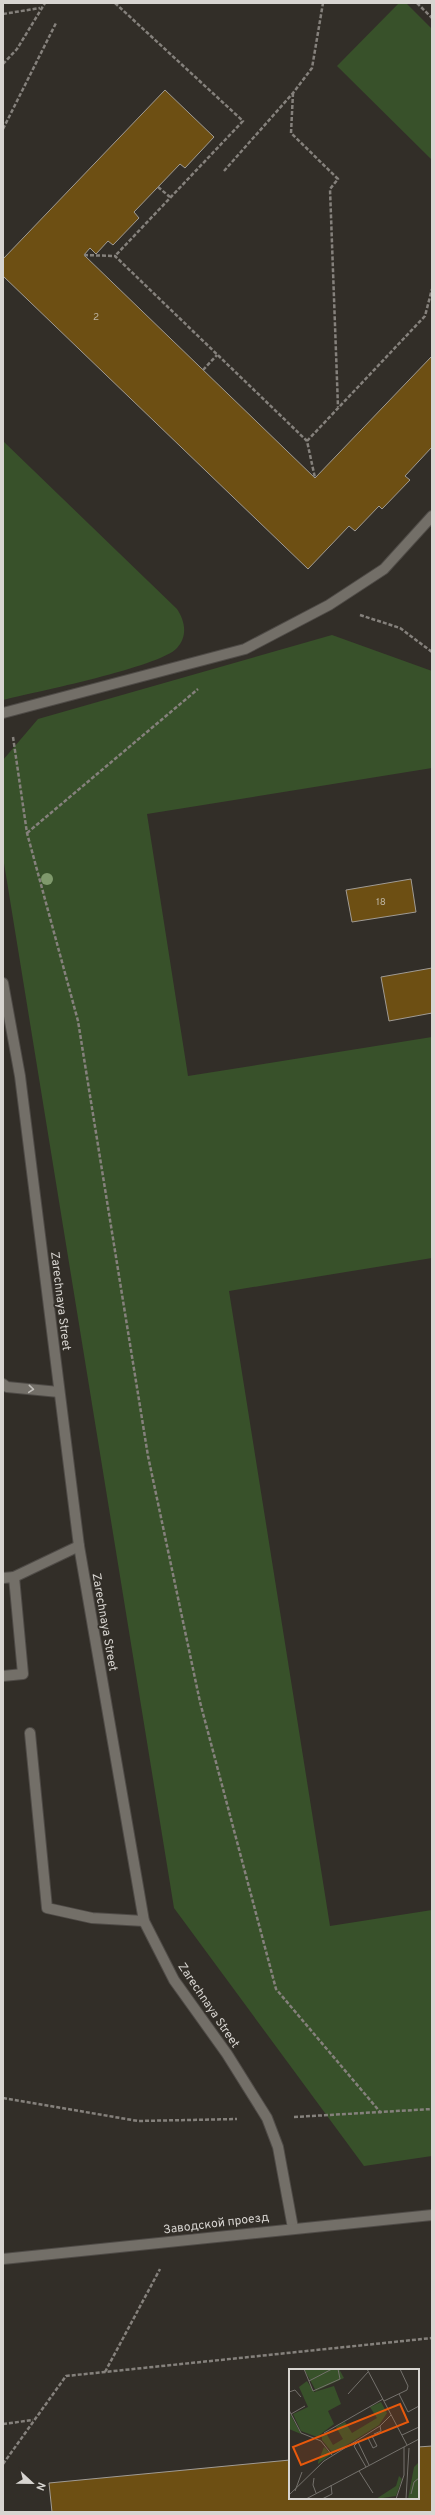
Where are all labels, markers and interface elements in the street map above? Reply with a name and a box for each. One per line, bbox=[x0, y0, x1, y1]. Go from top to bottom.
house number: 2 bbox=[93, 311, 99, 324]
house number: 18 bbox=[376, 896, 386, 909]
street label: Zarechnaya Street bbox=[46, 1251, 74, 1352]
one-way arrow bbox=[28, 1384, 34, 1393]
street label: Zarechnaya Street bbox=[87, 1572, 121, 1673]
street label: Zarechnaya Street bbox=[174, 1960, 243, 2051]
street label: Заводской проезд bbox=[162, 2210, 270, 2238]
inset map bbox=[289, 2369, 419, 2499]
north arrow bbox=[12, 2463, 52, 2503]
text: N bbox=[32, 2480, 48, 2493]

